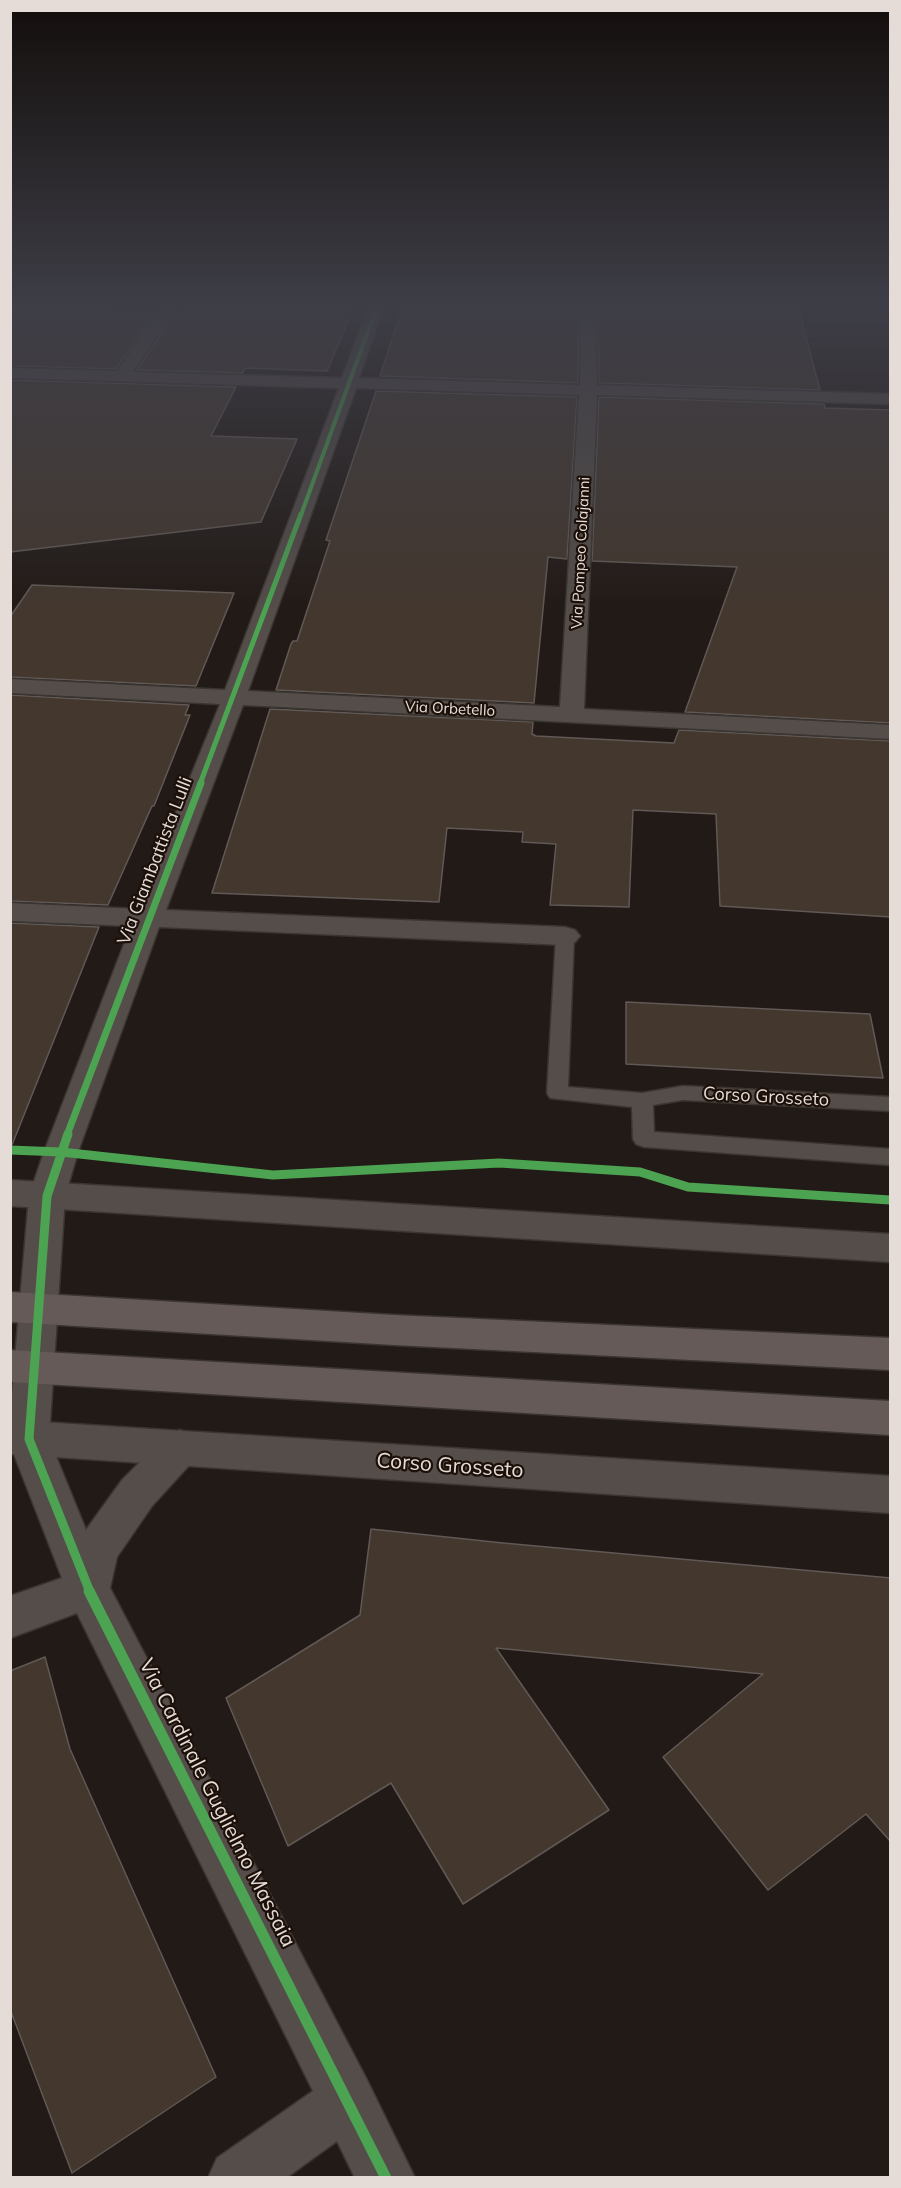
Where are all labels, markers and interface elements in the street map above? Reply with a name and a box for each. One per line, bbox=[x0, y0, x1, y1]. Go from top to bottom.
street label: Via Pompeo Colajanni bbox=[568, 476, 594, 630]
street label: Via Orbetello bbox=[405, 698, 495, 720]
street label: Via Giambattista Lulli bbox=[113, 774, 197, 948]
street label: Corso Grosseto bbox=[702, 1083, 830, 1111]
street label: Corso Grosseto bbox=[376, 1448, 524, 1484]
street label: Via Cardinale Guglielmo Massaia bbox=[133, 1655, 301, 1951]

